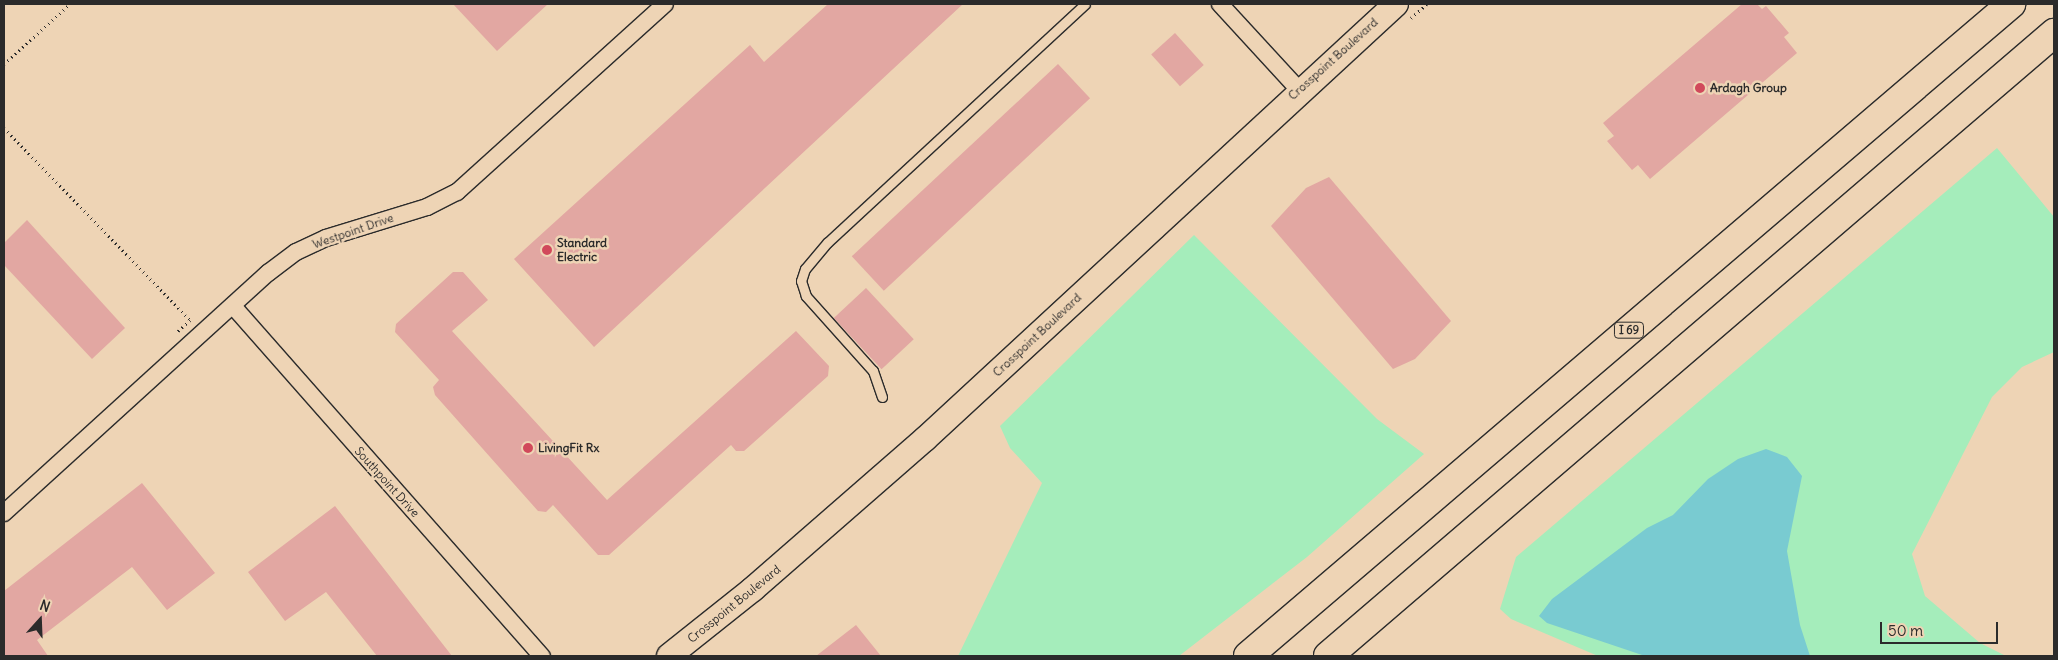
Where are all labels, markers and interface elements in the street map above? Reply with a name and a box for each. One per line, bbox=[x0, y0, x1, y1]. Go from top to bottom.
street label: Crosspoint Boulevard bbox=[1285, 15, 1381, 103]
place label: Ardagh Group bbox=[1710, 81, 1787, 95]
marker: Ardagh Group bbox=[1694, 82, 1706, 94]
street label: Westpoint Drive bbox=[311, 210, 395, 252]
place label: Standard Electric bbox=[557, 236, 607, 264]
marker: Standard Electric bbox=[541, 244, 553, 256]
street label: Crosspoint Boulevard bbox=[990, 290, 1084, 380]
road number: I 69 bbox=[1613, 322, 1645, 338]
place label: LivingFit Rx bbox=[538, 441, 599, 455]
marker: LivingFit Rx bbox=[522, 442, 534, 454]
street label: Southpoint Drive bbox=[352, 444, 422, 520]
street label: Crosspoint Boulevard bbox=[685, 562, 783, 646]
north arrow bbox=[15, 595, 65, 645]
text: N bbox=[38, 596, 53, 616]
scale bar bbox=[1883, 612, 2000, 644]
text: 50 m bbox=[1888, 621, 1923, 640]

